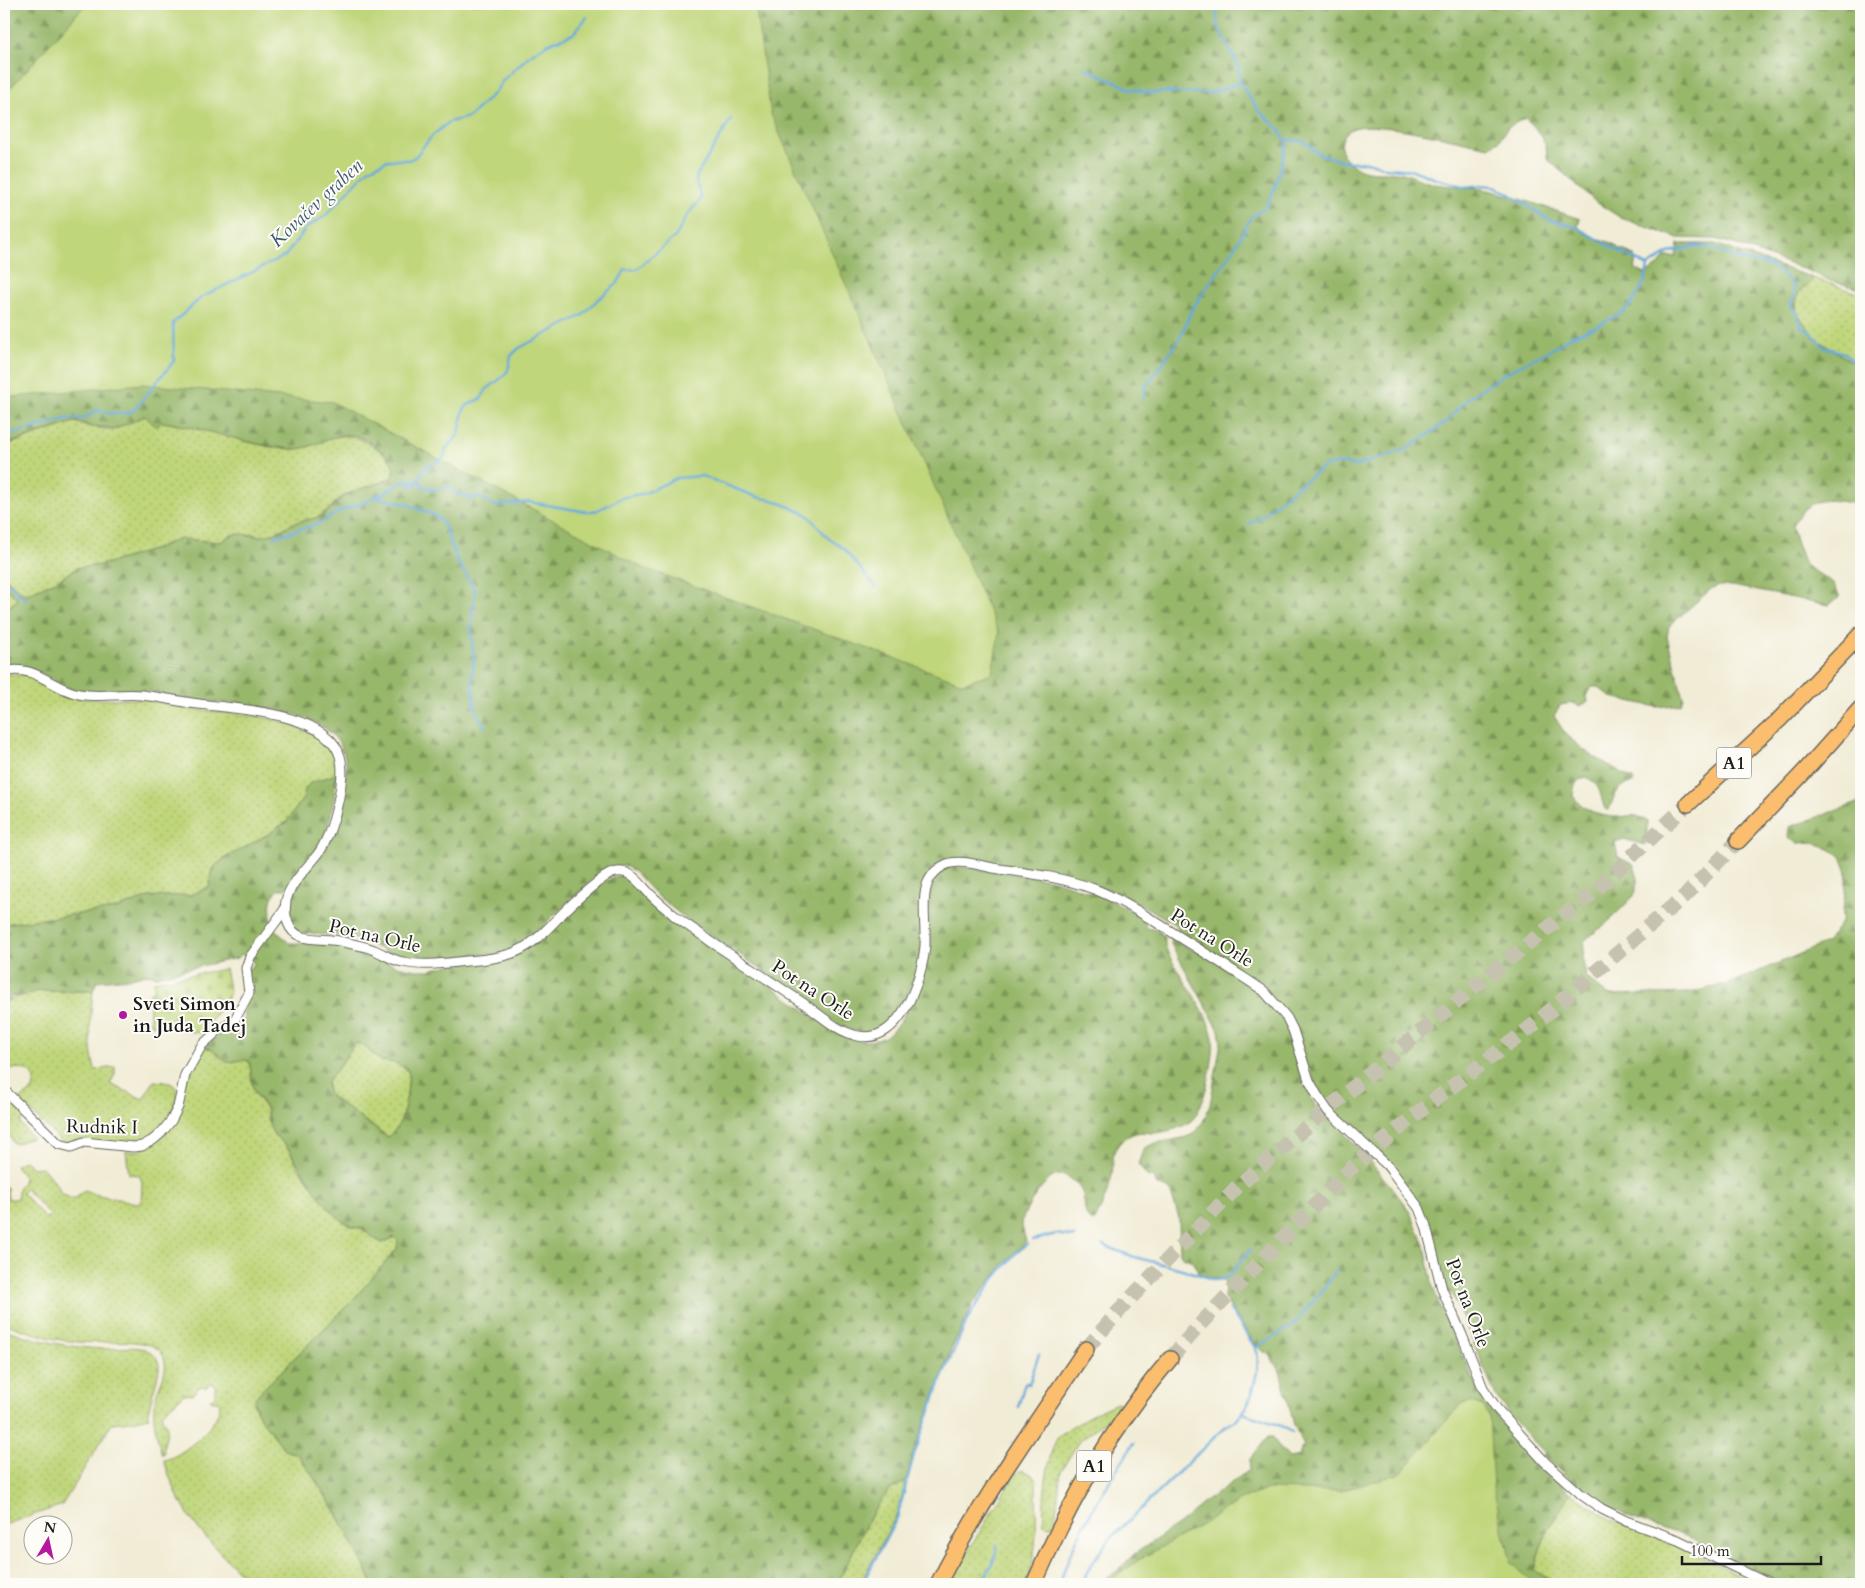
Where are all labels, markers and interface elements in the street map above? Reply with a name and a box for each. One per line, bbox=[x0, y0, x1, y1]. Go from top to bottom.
water label: Kovačev graben bbox=[263, 153, 369, 253]
road number: A1 bbox=[1716, 748, 1752, 778]
street label: Pot na Orle bbox=[1165, 902, 1259, 974]
street label: Pot na Orle bbox=[327, 913, 423, 959]
street label: Pot na Orle bbox=[767, 954, 859, 1026]
place label: Sveti Simon in Juda Tadej bbox=[133, 991, 247, 1039]
marker: Sveti Simon in Juda Tadej bbox=[117, 1009, 129, 1021]
street label: Rudnik I bbox=[66, 1113, 138, 1141]
street label: Pot na Orle bbox=[1439, 1255, 1497, 1351]
road number: A1 bbox=[1076, 1450, 1112, 1482]
north arrow bbox=[22, 1516, 72, 1566]
text: N bbox=[42, 1517, 57, 1538]
scale bar bbox=[1682, 1533, 1821, 1565]
text: 100 m bbox=[1690, 1541, 1730, 1561]

